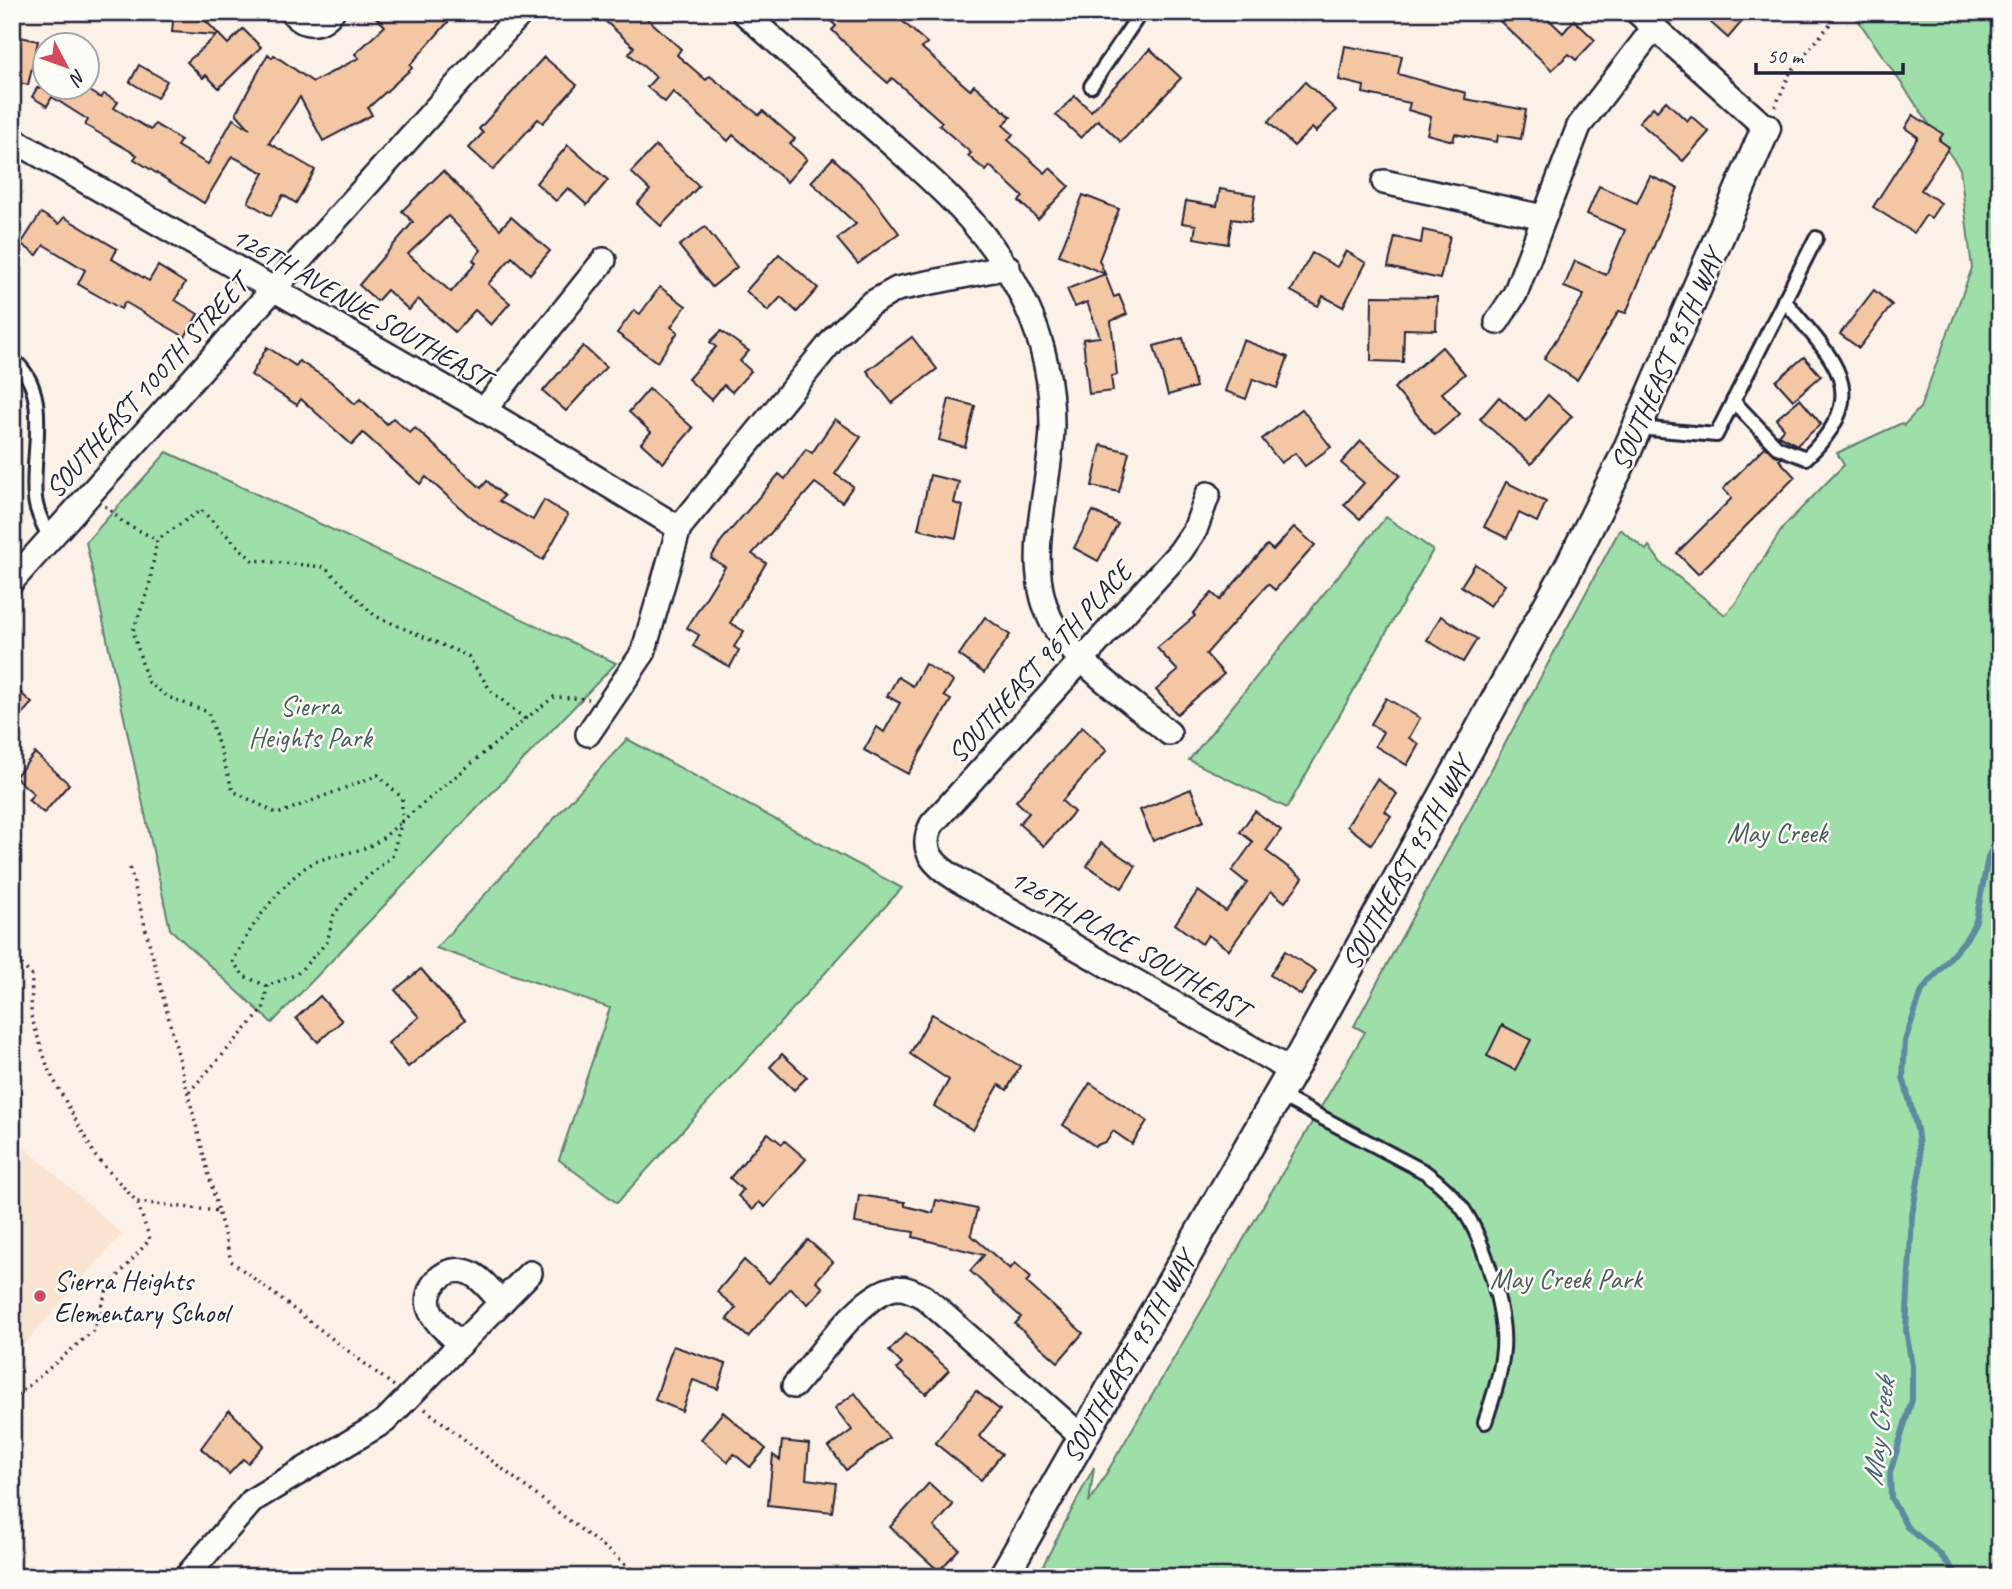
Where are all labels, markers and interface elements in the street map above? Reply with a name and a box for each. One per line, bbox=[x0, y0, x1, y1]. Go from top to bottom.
north arrow bbox=[32, 32, 102, 102]
scale bar bbox=[1756, 32, 1904, 76]
text: 50 m bbox=[1767, 43, 1805, 69]
text: N bbox=[63, 64, 91, 91]
street label: 126TH AVENUE SOUTHEAST bbox=[226, 218, 502, 398]
street label: SOUTHEAST 95TH WAY bbox=[1602, 239, 1733, 476]
street label: SOUTHEAST 100TH STREET bbox=[37, 262, 260, 505]
street label: SOUTHEAST 96TH PLACE bbox=[940, 552, 1141, 770]
park label: Sierra Heights Park bbox=[249, 688, 373, 755]
street label: SOUTHEAST 95TH WAY bbox=[1334, 746, 1482, 975]
park label: May Creek bbox=[1727, 815, 1829, 850]
street label: 126TH PLACE SOUTHEAST bbox=[1004, 861, 1261, 1029]
street label: SOUTHEAST 95TH WAY bbox=[1054, 1241, 1206, 1469]
park label: May Creek Park bbox=[1490, 1261, 1644, 1296]
place label: Sierra Heights Elementary School bbox=[54, 1263, 234, 1330]
marker: Sierra Heights Elementary School bbox=[32, 1288, 48, 1304]
water label: May Creek bbox=[1853, 1370, 1904, 1488]

